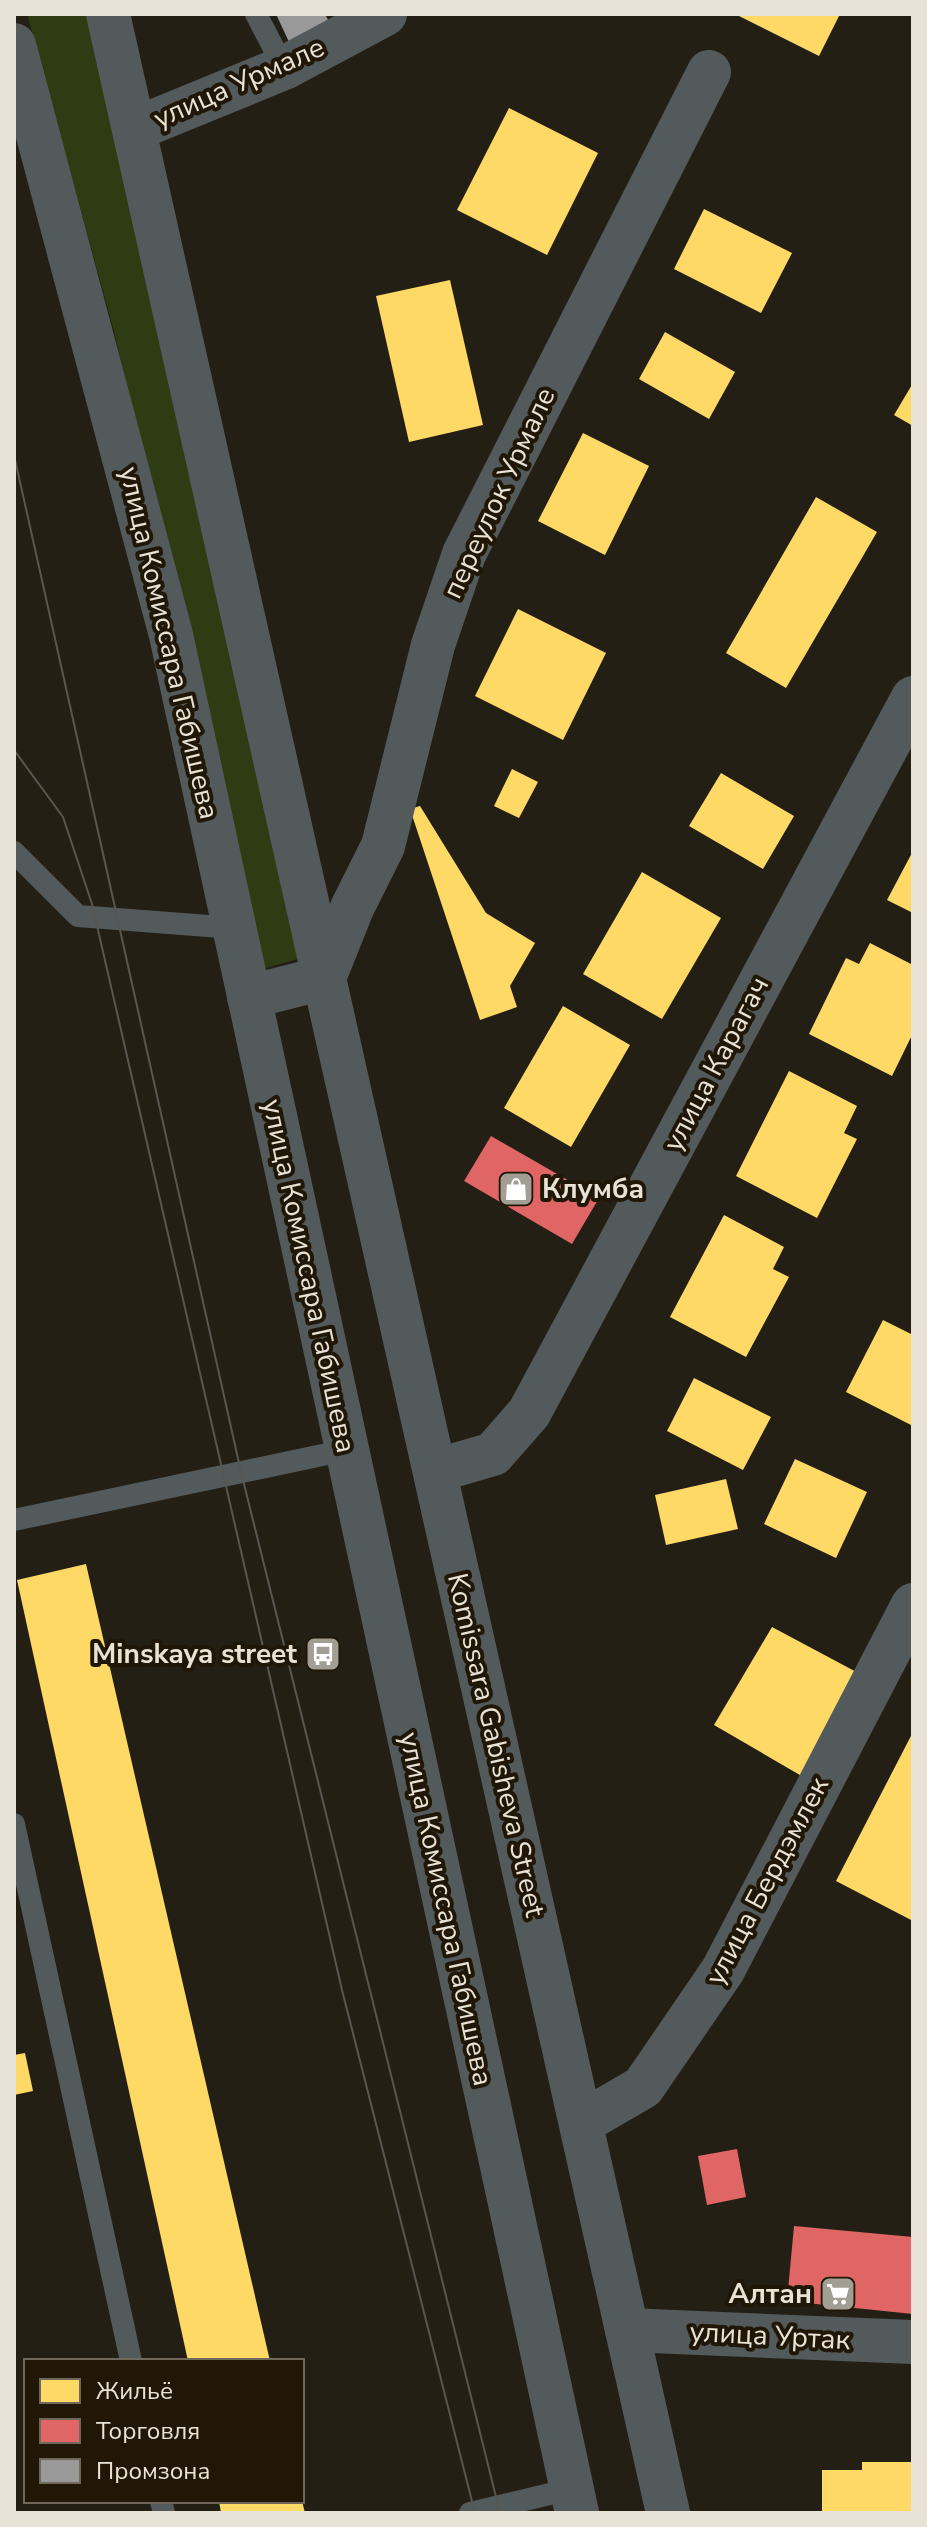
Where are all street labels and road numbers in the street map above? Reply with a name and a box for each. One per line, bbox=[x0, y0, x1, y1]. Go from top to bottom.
street label: улица Урмале bbox=[148, 28, 330, 138]
street label: переулок Урмале bbox=[433, 381, 565, 605]
street label: улица Комиссара Габишева bbox=[110, 463, 228, 823]
street label: улица Карагач bbox=[654, 970, 778, 1158]
street label: улица Комиссара Габишева bbox=[253, 1096, 365, 1456]
street label: Komissara Gabisheva Street bbox=[438, 1569, 554, 1921]
street label: улица Комиссара Габишева bbox=[390, 1729, 502, 2089]
street label: улица Бердэмлек bbox=[696, 1770, 838, 1992]
street label: улица Уртак bbox=[689, 2313, 852, 2359]

